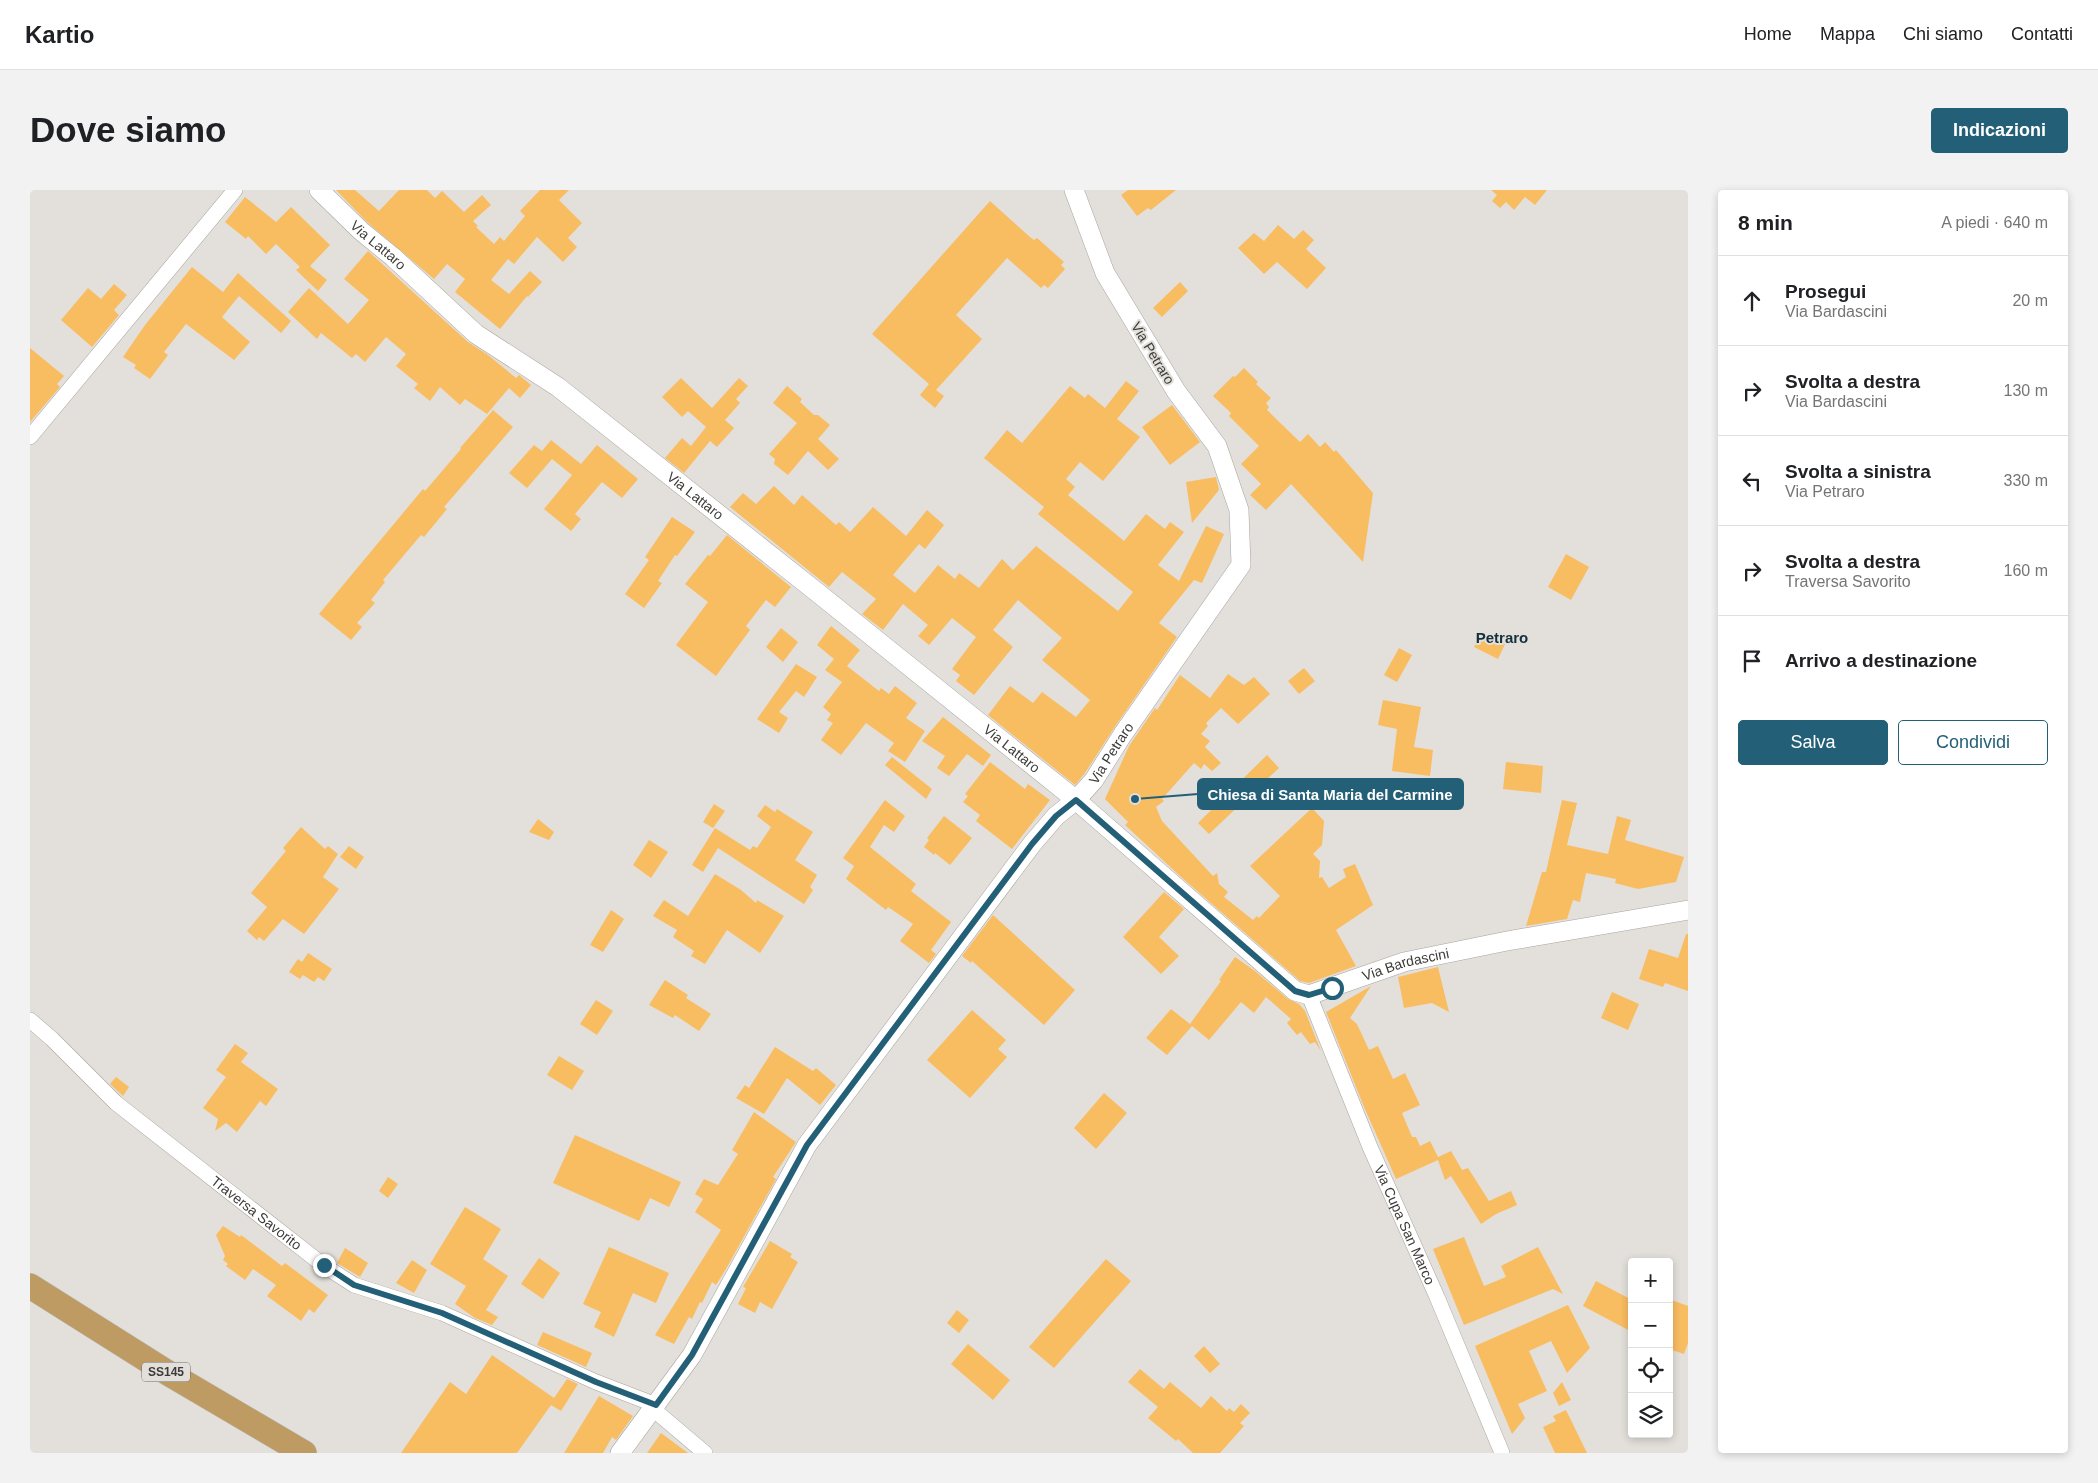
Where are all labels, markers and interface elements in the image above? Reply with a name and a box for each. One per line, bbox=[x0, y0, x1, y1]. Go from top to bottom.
text: Kartio bbox=[25, 21, 94, 48]
text: Home bbox=[1744, 24, 1792, 44]
text: Mappa bbox=[1820, 24, 1875, 44]
text: Chi siamo bbox=[1903, 24, 1983, 44]
text: Contatti bbox=[2011, 24, 2073, 44]
button: Indicazioni bbox=[1931, 108, 2068, 153]
text: Dove siamo bbox=[30, 110, 226, 149]
text: 8 min bbox=[1738, 211, 1793, 234]
text: A piedi · 640 m bbox=[1941, 214, 2048, 231]
street label: Via Lattaro bbox=[347, 217, 409, 273]
text: Prosegui bbox=[1785, 281, 1866, 302]
icon: ahead bbox=[1738, 287, 1766, 315]
text: 20 m bbox=[2012, 292, 2048, 309]
text: Via Bardascini bbox=[1785, 303, 1887, 320]
street label: Via Petraro bbox=[1128, 319, 1178, 387]
text: Svolta a destra bbox=[1785, 371, 1920, 392]
icon: right bbox=[1738, 377, 1766, 405]
text: 130 m bbox=[2004, 382, 2048, 399]
text: Via Bardascini bbox=[1785, 393, 1887, 410]
text: Svolta a sinistra bbox=[1785, 461, 1931, 482]
icon: left bbox=[1738, 467, 1766, 495]
street label: Via Lattaro bbox=[664, 469, 727, 523]
text: 330 m bbox=[2004, 472, 2048, 489]
text: Via Petraro bbox=[1785, 483, 1865, 500]
text: Svolta a destra bbox=[1785, 551, 1920, 572]
icon: right bbox=[1738, 557, 1766, 585]
text: 160 m bbox=[2004, 562, 2048, 579]
text: Traversa Savorito bbox=[1785, 573, 1911, 590]
district label: Petraro bbox=[1476, 629, 1528, 646]
icon: arrive bbox=[1738, 647, 1766, 675]
text: Arrivo a destinazione bbox=[1785, 650, 1977, 671]
street label: Via Petraro bbox=[1086, 719, 1137, 787]
button: Salva bbox=[1738, 720, 1888, 765]
button: Condividi bbox=[1898, 720, 2048, 765]
street label: Via Lattaro bbox=[980, 721, 1043, 776]
callout: Chiesa di Santa Maria del Carmine bbox=[1198, 779, 1463, 809]
text: Chiesa di Santa Maria del Carmine bbox=[1207, 786, 1453, 803]
street label: Via Bardascini bbox=[1360, 945, 1450, 984]
route start bbox=[1321, 977, 1344, 1000]
street label: Via Cupa San Marco bbox=[1371, 1163, 1438, 1287]
street label: Traversa Savorito bbox=[208, 1173, 305, 1253]
route end bbox=[313, 1254, 336, 1277]
map controls bbox=[1628, 1258, 1673, 1438]
button: + bbox=[1628, 1258, 1673, 1303]
button: − bbox=[1628, 1303, 1673, 1348]
button: locate bbox=[1628, 1348, 1673, 1393]
road number: SS145 bbox=[142, 1362, 190, 1382]
button: layers bbox=[1628, 1393, 1673, 1438]

